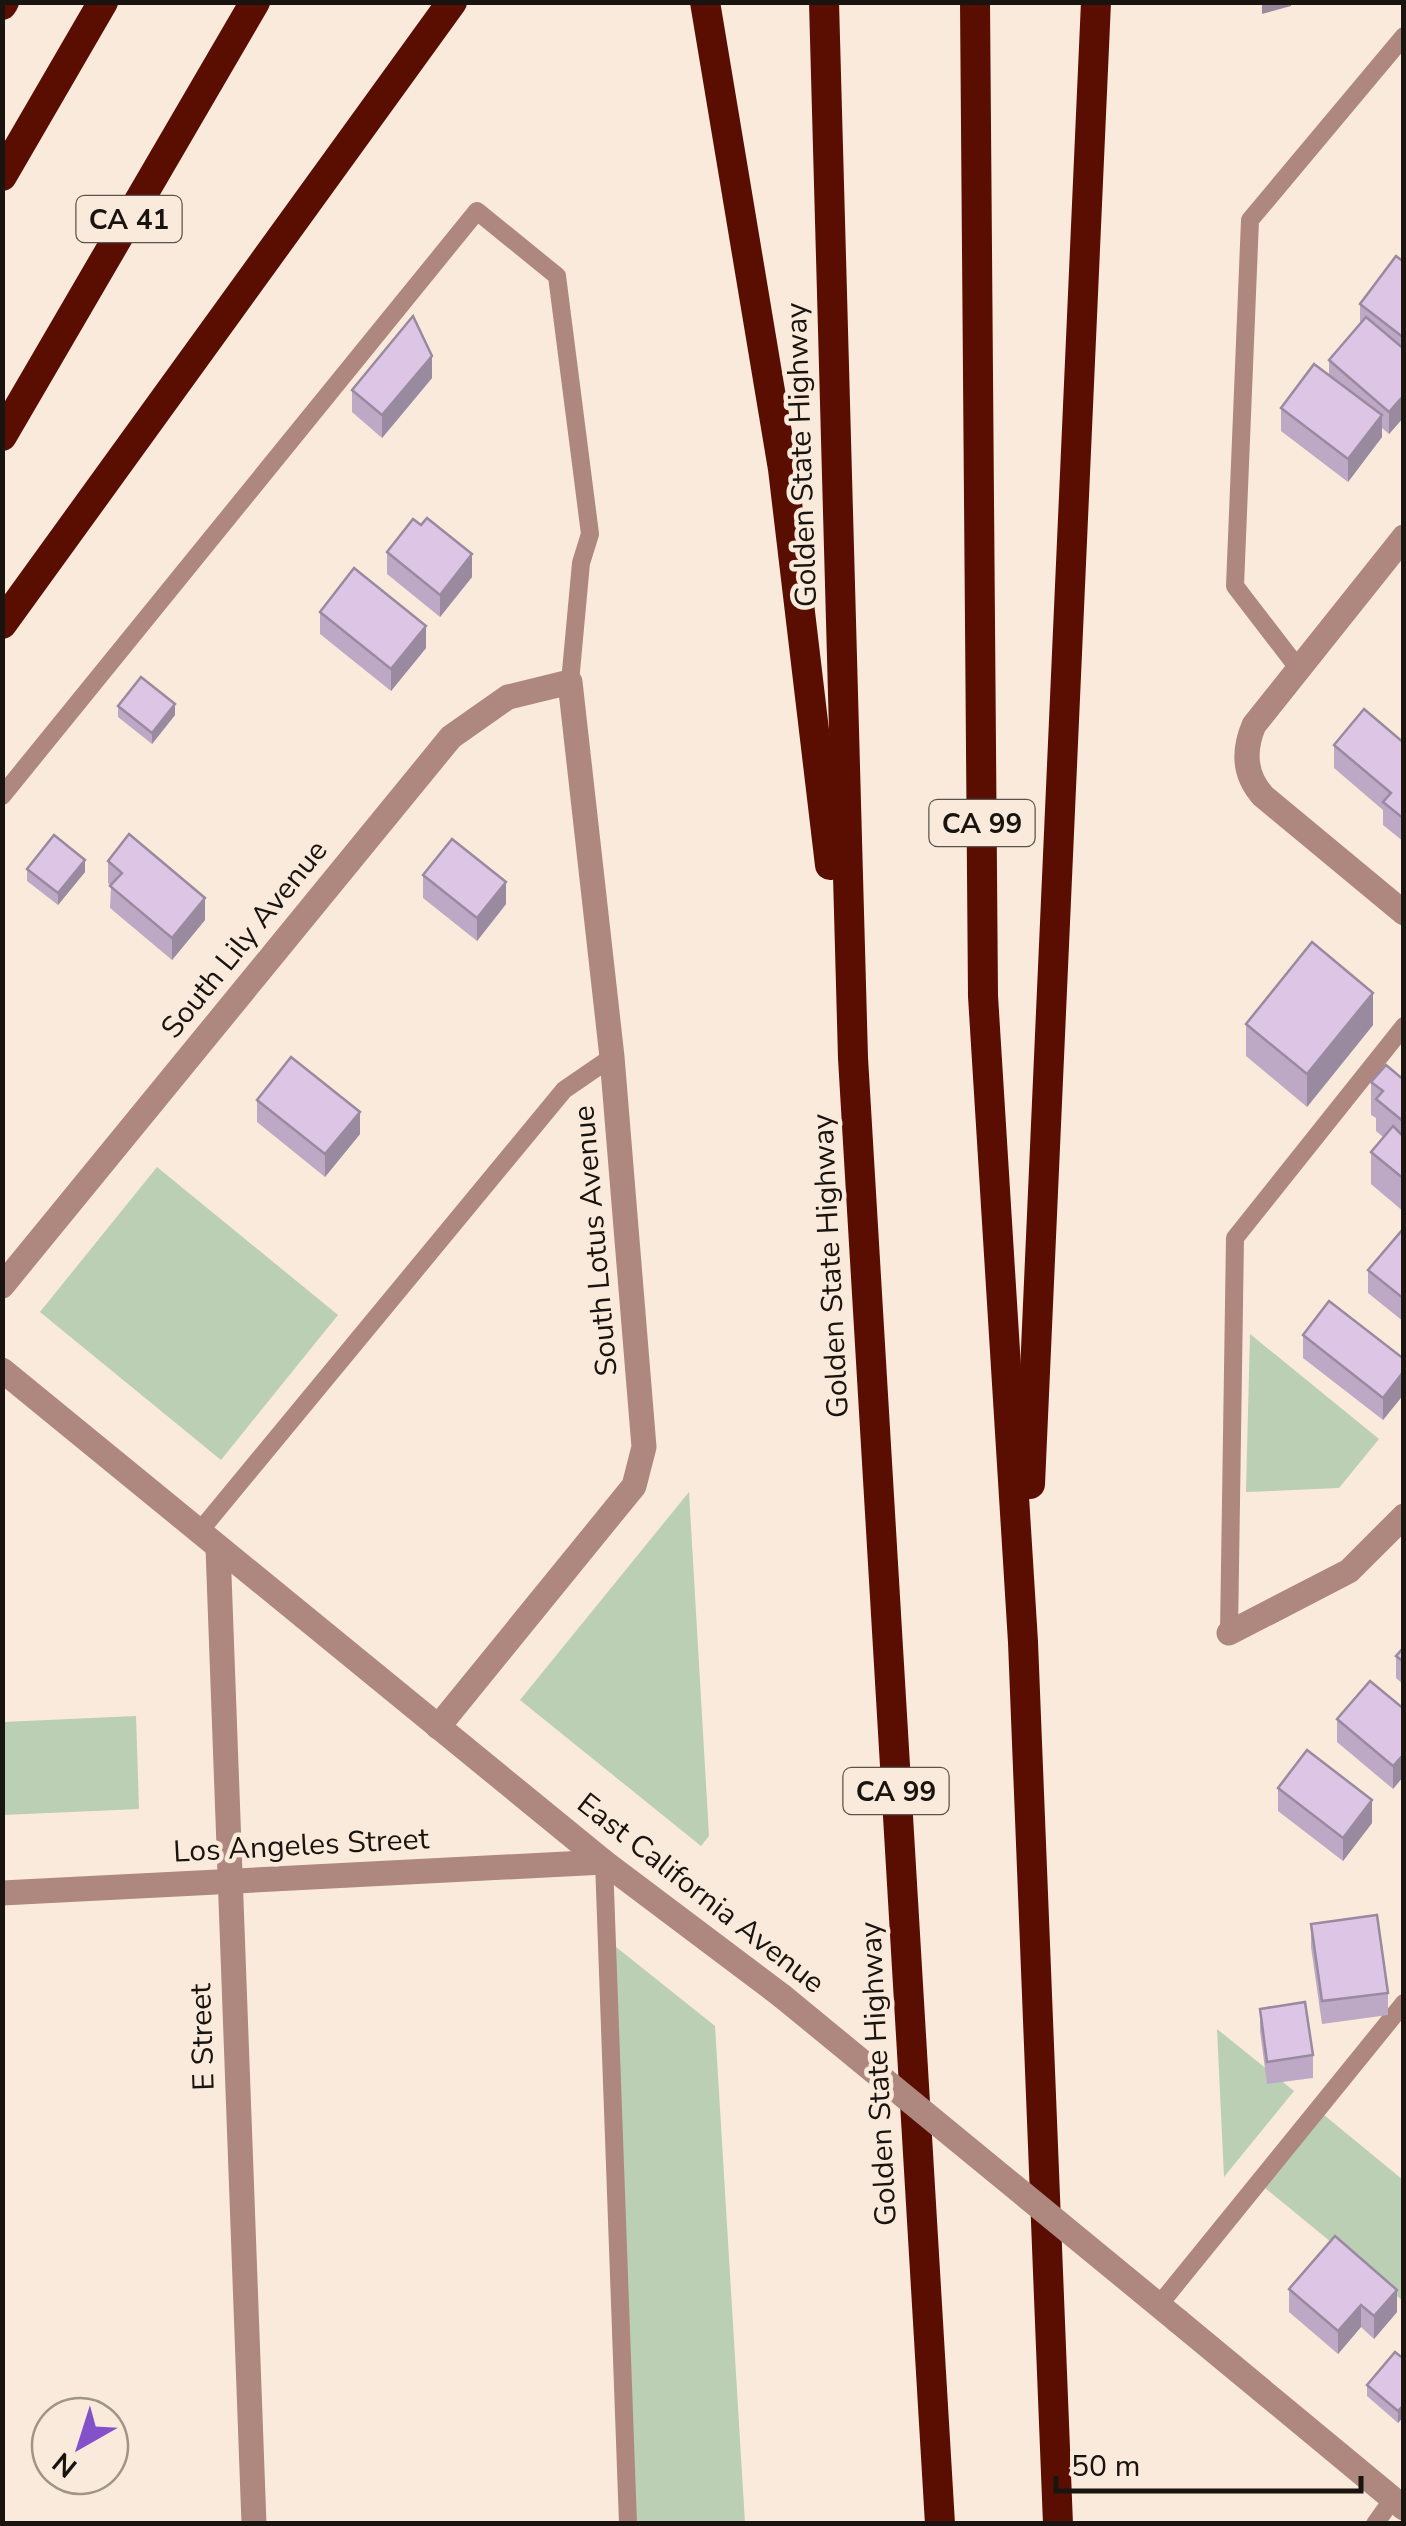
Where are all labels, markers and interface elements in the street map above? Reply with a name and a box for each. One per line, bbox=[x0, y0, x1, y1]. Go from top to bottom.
road number: CA 41 bbox=[76, 196, 182, 242]
street label: Golden State Highway bbox=[776, 302, 827, 608]
road number: CA 99 bbox=[930, 800, 1034, 846]
street label: South Lily Avenue bbox=[152, 832, 337, 1047]
street label: South Lotus Avenue bbox=[563, 1104, 628, 1378]
street label: Golden State Highway bbox=[802, 1112, 859, 1419]
road number: CA 99 bbox=[844, 1768, 948, 1814]
street label: East California Avenue bbox=[568, 1784, 833, 2003]
street label: Los Angeles Street bbox=[172, 1818, 430, 1873]
street label: Golden State Highway bbox=[850, 1920, 907, 2227]
street label: E Street bbox=[180, 1982, 225, 2091]
north arrow bbox=[30, 2396, 130, 2496]
scale bar bbox=[1056, 2431, 1361, 2493]
text: N bbox=[45, 2443, 85, 2486]
text: 50 m bbox=[1071, 2446, 1140, 2487]

